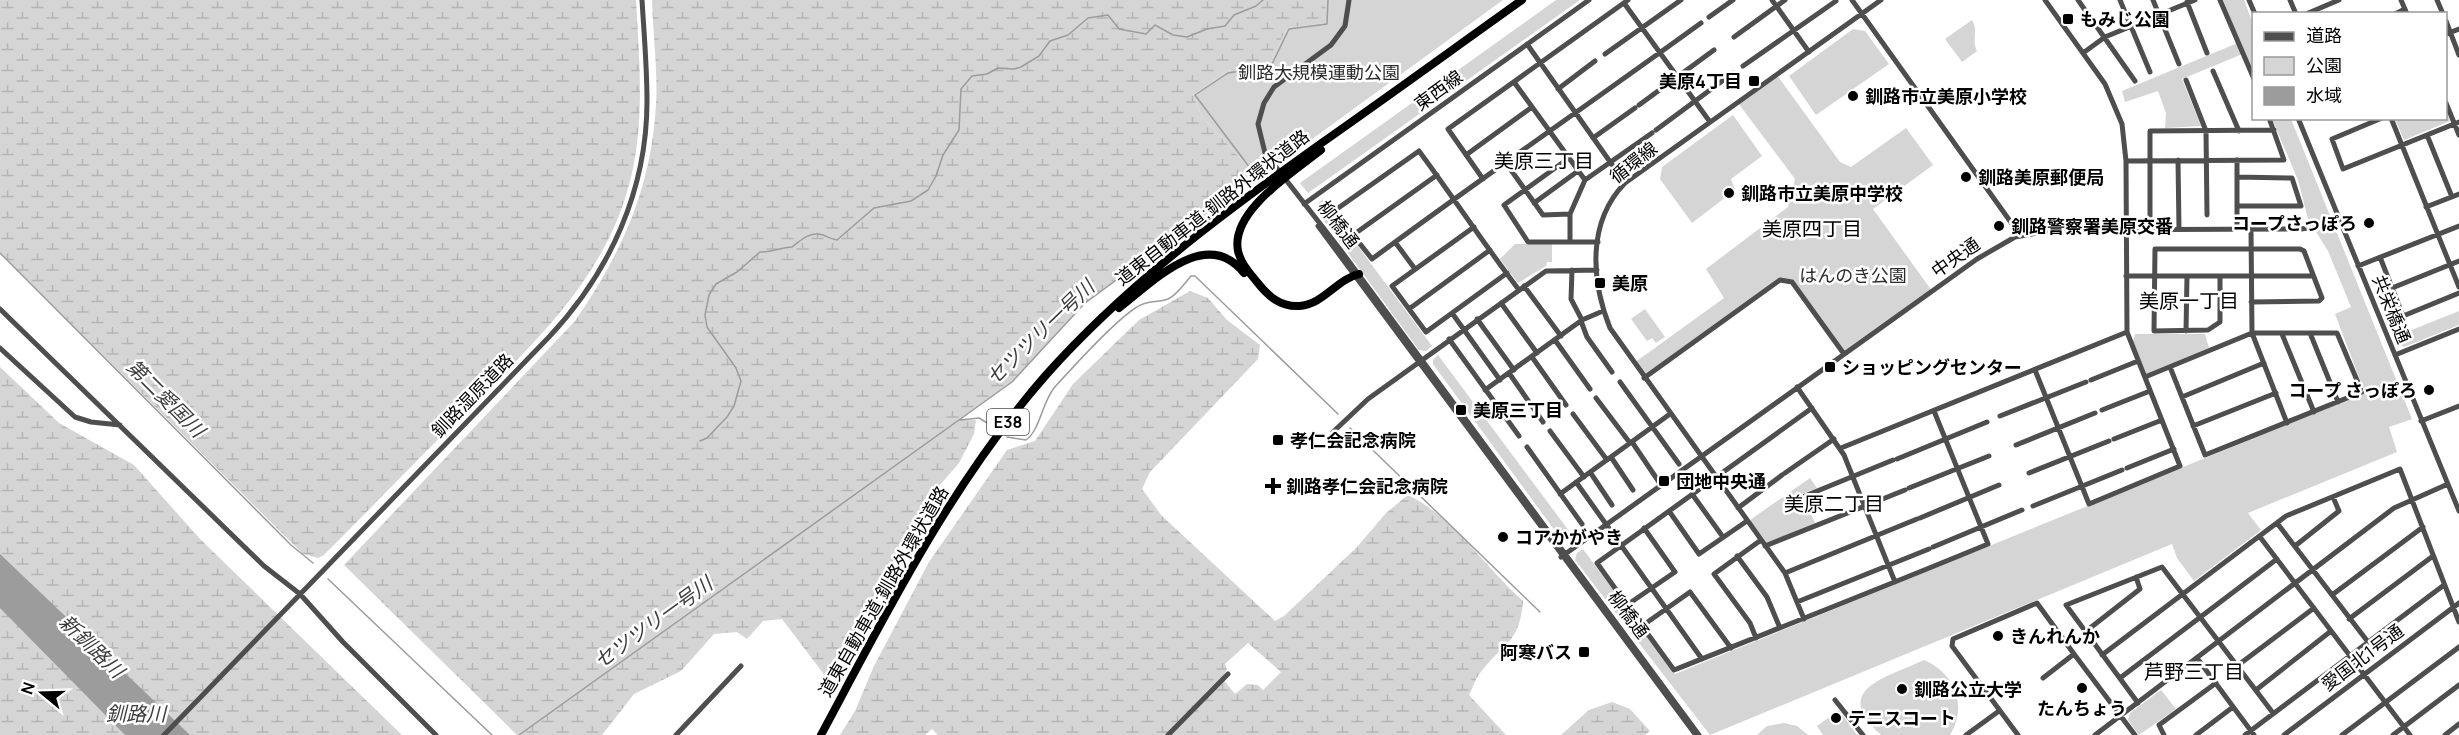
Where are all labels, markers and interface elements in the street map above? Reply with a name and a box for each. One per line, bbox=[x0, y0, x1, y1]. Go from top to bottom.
place label: もみじ公園 bbox=[2080, 7, 2170, 31]
marker: もみじ公園 bbox=[2061, 12, 2075, 26]
legend bbox=[2252, 12, 2447, 120]
text: 道路 bbox=[2306, 23, 2342, 47]
text: 公園 bbox=[2306, 53, 2342, 77]
park label: 釧路大規模運動公園 bbox=[1238, 60, 1400, 84]
street label: 東西線 bbox=[1409, 64, 1467, 116]
place label: 美原4丁目 bbox=[1659, 69, 1742, 93]
marker: 美原4丁目 bbox=[1747, 74, 1761, 88]
text: 水域 bbox=[2306, 83, 2342, 107]
place label: 釧路市立美原小学校 bbox=[1865, 84, 2027, 108]
marker: 釧路市立美原小学校 bbox=[1846, 89, 1860, 103]
street label: 道東自動車道;釧路外環状道路 bbox=[1110, 124, 1314, 290]
street label: 循環線 bbox=[1604, 136, 1662, 188]
district label: 美原三丁目 bbox=[1494, 147, 1594, 174]
place label: 釧路美原郵便局 bbox=[1978, 165, 2104, 189]
marker: 釧路美原郵便局 bbox=[1959, 170, 1973, 184]
place label: 釧路市立美原中学校 bbox=[1741, 181, 1903, 205]
marker: 釧路市立美原中学校 bbox=[1722, 186, 1736, 200]
street label: 柳橋通 bbox=[1313, 195, 1365, 253]
place label: コープさっぽろ bbox=[2232, 211, 2357, 235]
place label: 釧路警察署美原交番 bbox=[2011, 214, 2173, 238]
district label: 美原四丁目 bbox=[1762, 215, 1862, 242]
marker: コープさっぽろ bbox=[2362, 216, 2376, 230]
marker: 釧路警察署美原交番 bbox=[1992, 219, 2006, 233]
street label: 中央通 bbox=[1926, 232, 1984, 282]
park label: はんのき公園 bbox=[1799, 263, 1907, 287]
place label: 美原 bbox=[1612, 271, 1648, 295]
street label: 共栄橋通 bbox=[2367, 271, 2417, 347]
water label: セツツリ一号川 bbox=[980, 272, 1101, 390]
marker: 美原 bbox=[1593, 276, 1607, 290]
district label: 美原一丁目 bbox=[2139, 287, 2239, 314]
street label: 釧路湿原道路 bbox=[426, 348, 518, 442]
water label: 第二愛国川 bbox=[121, 353, 212, 444]
place label: ショッピングセンター bbox=[1842, 355, 2022, 379]
marker: ショッピングセンター bbox=[1823, 360, 1837, 374]
place label: コープ さっぽろ bbox=[2288, 378, 2417, 402]
marker: コープ さっぽろ bbox=[2422, 383, 2436, 397]
place label: 美原三丁目 bbox=[1473, 398, 1563, 422]
marker: 美原三丁目 bbox=[1454, 403, 1468, 417]
road number: E38 bbox=[987, 409, 1029, 435]
place label: 孝仁会記念病院 bbox=[1290, 428, 1416, 452]
marker: 孝仁会記念病院 bbox=[1271, 433, 1285, 447]
place label: 団地中央通 bbox=[1676, 469, 1766, 493]
place label: 釧路孝仁会記念病院 bbox=[1286, 474, 1448, 498]
marker: 団地中央通 bbox=[1657, 474, 1671, 488]
marker: 釧路孝仁会記念病院 bbox=[1264, 477, 1282, 495]
street label: 道東自動車道;釧路外環状道路 bbox=[813, 481, 953, 701]
district label: 美原二丁目 bbox=[1784, 490, 1884, 517]
place label: コアかがやき bbox=[1515, 525, 1623, 549]
marker: コアかがやき bbox=[1496, 530, 1510, 544]
water label: セツツリ一号川 bbox=[588, 569, 719, 674]
street label: 柳橋通 bbox=[1603, 585, 1655, 643]
water label: 新釧路川 bbox=[54, 609, 132, 685]
street label: 愛国北1号通 bbox=[2316, 618, 2408, 696]
place label: きんれんか bbox=[2010, 624, 2100, 648]
marker: きんれんか bbox=[1991, 629, 2005, 643]
place label: 阿寒バス bbox=[1500, 640, 1572, 664]
marker: 阿寒バス bbox=[1577, 645, 1591, 659]
district label: 芦野三丁目 bbox=[2144, 658, 2244, 685]
north arrow bbox=[12, 663, 72, 723]
place label: 釧路公立大学 bbox=[1914, 677, 2022, 701]
text: N bbox=[16, 679, 40, 697]
marker: たんちょう bbox=[2075, 681, 2089, 695]
marker: 釧路公立大学 bbox=[1895, 682, 1909, 696]
place label: たんちょう bbox=[2037, 696, 2127, 720]
water label: 釧路川 bbox=[106, 700, 168, 727]
place label: テニスコート bbox=[1848, 706, 1956, 730]
marker: テニスコート bbox=[1829, 711, 1843, 725]

